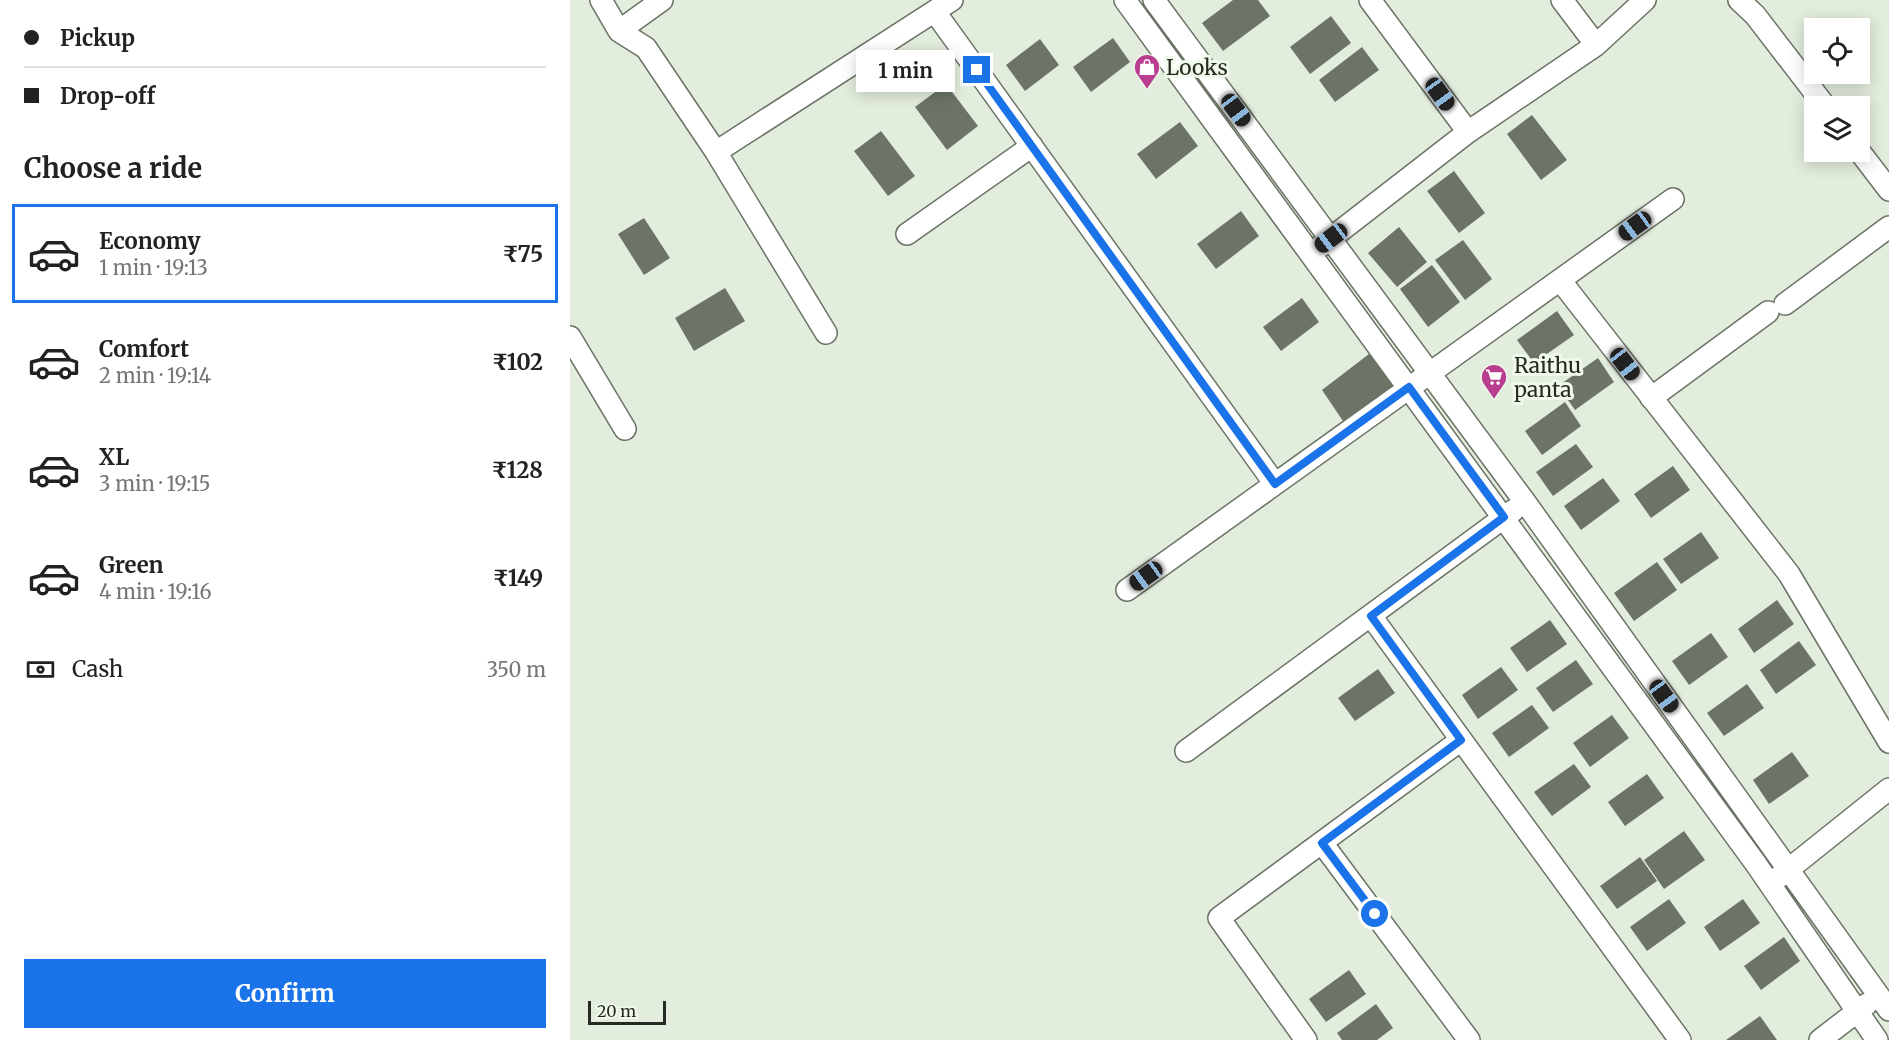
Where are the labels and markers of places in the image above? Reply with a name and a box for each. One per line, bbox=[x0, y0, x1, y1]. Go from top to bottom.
shop icon: Looks bbox=[1132, 52, 1162, 90]
place label: Looks bbox=[1166, 54, 1228, 81]
place label: Raithu panta bbox=[1514, 352, 1581, 403]
supermarket icon: Raithu panta bbox=[1479, 362, 1509, 400]

